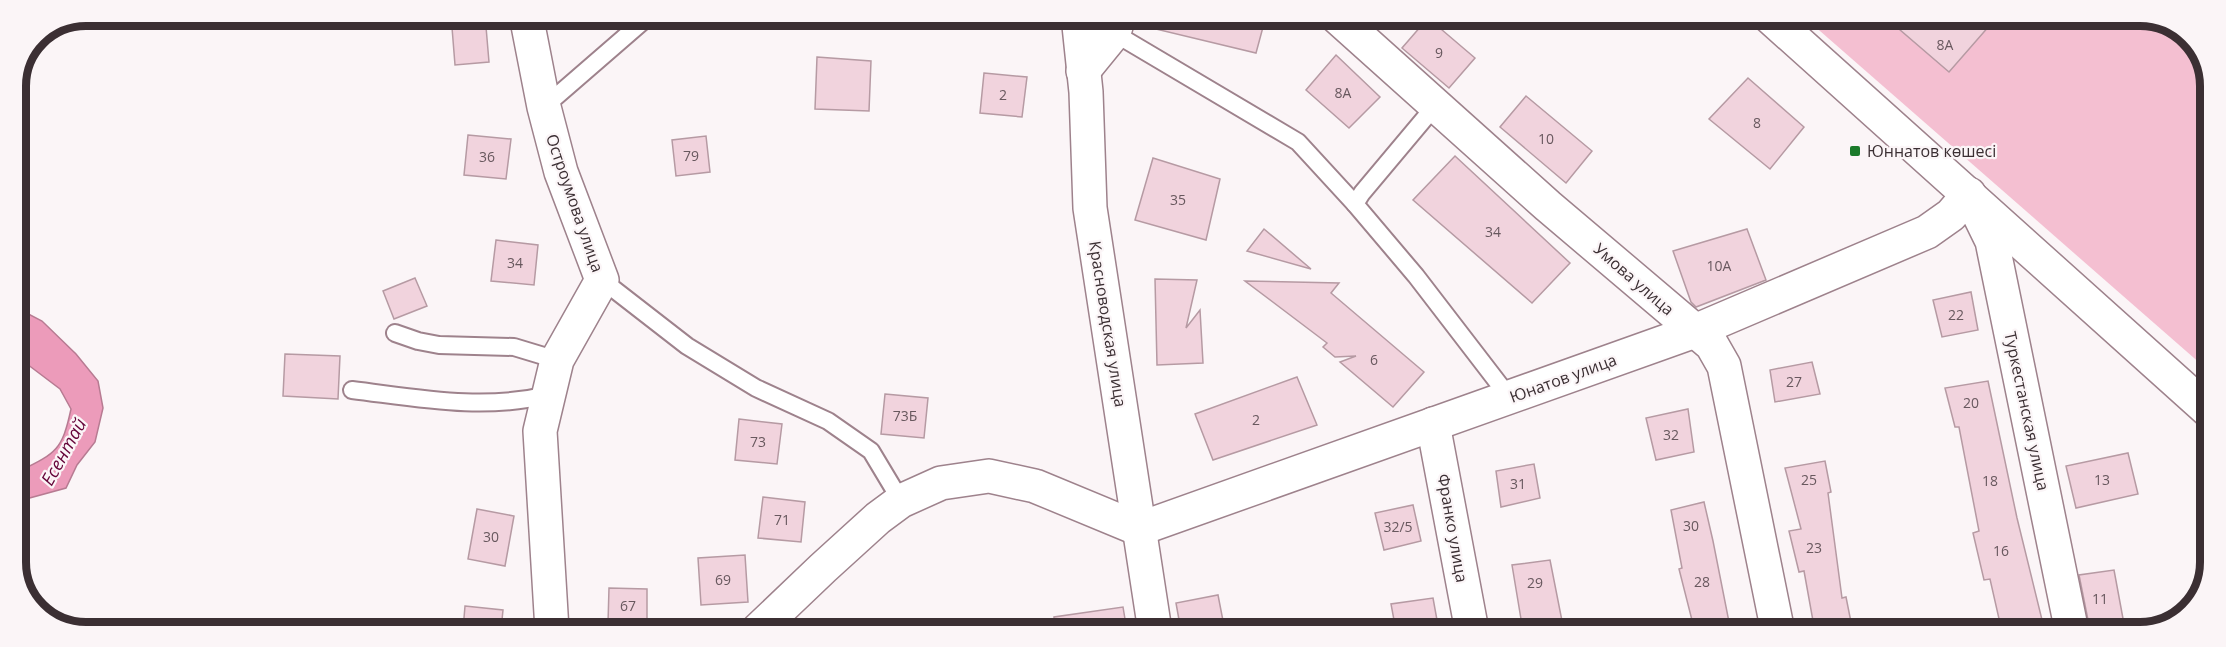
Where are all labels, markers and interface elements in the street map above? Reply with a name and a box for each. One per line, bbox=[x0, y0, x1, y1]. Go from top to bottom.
house number: 8А bbox=[1937, 35, 1954, 54]
house number: 9 bbox=[1435, 43, 1443, 62]
house number: 8А bbox=[1335, 83, 1352, 102]
house number: 2 bbox=[999, 85, 1007, 104]
house number: 8 bbox=[1753, 113, 1761, 132]
house number: 10 bbox=[1538, 129, 1554, 148]
street label: Остроумова улица bbox=[541, 131, 609, 275]
place label: Юннатов көшесі bbox=[1867, 140, 1996, 162]
marker: Юннатов көшесі bbox=[1848, 144, 1862, 158]
house number: 79 bbox=[683, 146, 699, 165]
house number: 36 bbox=[479, 147, 495, 166]
house number: 35 bbox=[1170, 190, 1186, 209]
house number: 34 bbox=[1485, 222, 1501, 241]
street label: Умова улица bbox=[1589, 238, 1679, 320]
street label: Красноводская улица bbox=[1084, 239, 1132, 409]
house number: 34 bbox=[507, 253, 523, 272]
house number: 10А bbox=[1707, 256, 1732, 275]
house number: 22 bbox=[1948, 305, 1964, 324]
street label: Туркестанская улица bbox=[1999, 329, 2055, 493]
street label: Юнатов улица bbox=[1506, 348, 1620, 408]
house number: 6 bbox=[1370, 350, 1378, 369]
house number: 27 bbox=[1786, 372, 1802, 391]
house number: 20 bbox=[1963, 393, 1979, 412]
house number: 73Б bbox=[893, 406, 917, 425]
house number: 2 bbox=[1252, 410, 1260, 429]
water label: Есентай bbox=[35, 413, 92, 489]
house number: 32 bbox=[1663, 425, 1679, 444]
house number: 73 bbox=[750, 432, 766, 451]
house number: 25 bbox=[1801, 470, 1817, 489]
house number: 13 bbox=[2094, 470, 2110, 489]
house number: 18 bbox=[1982, 471, 1998, 490]
street label: Франко улица bbox=[1433, 472, 1473, 584]
house number: 31 bbox=[1510, 474, 1526, 493]
house number: 71 bbox=[774, 510, 790, 529]
house number: 30 bbox=[1683, 516, 1699, 535]
house number: 32/5 bbox=[1383, 517, 1413, 536]
house number: 30 bbox=[483, 527, 499, 546]
house number: 23 bbox=[1806, 538, 1822, 557]
house number: 16 bbox=[1993, 541, 2009, 560]
house number: 69 bbox=[715, 570, 731, 589]
house number: 28 bbox=[1694, 572, 1710, 591]
house number: 29 bbox=[1527, 573, 1543, 592]
house number: 11 bbox=[2092, 589, 2108, 608]
house number: 67 bbox=[620, 596, 636, 615]

